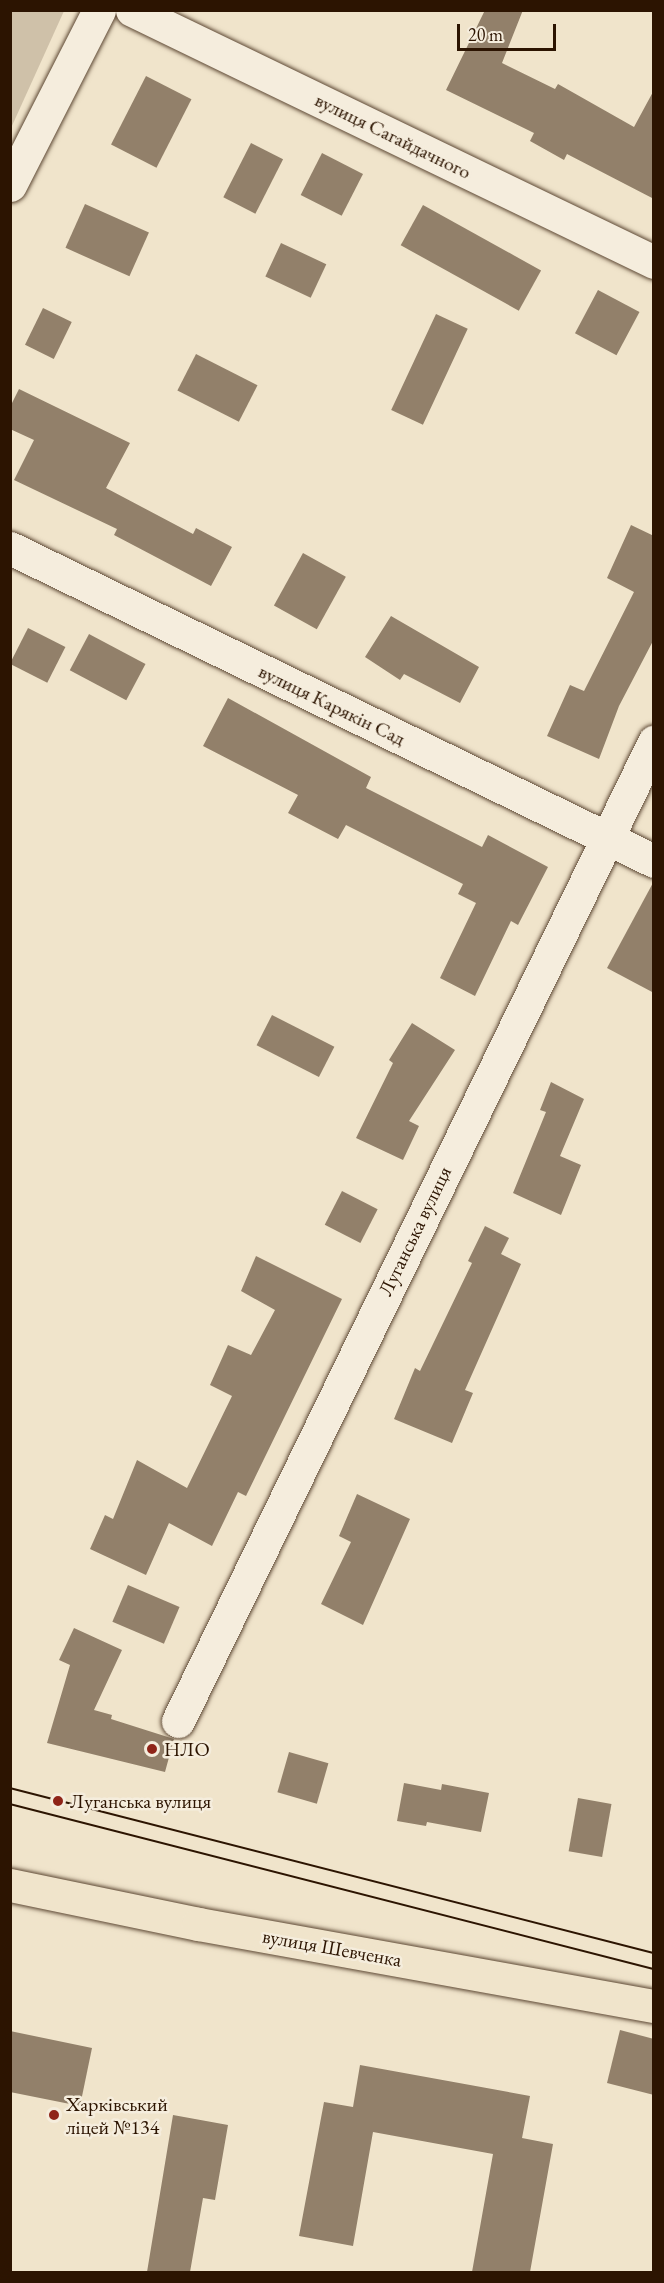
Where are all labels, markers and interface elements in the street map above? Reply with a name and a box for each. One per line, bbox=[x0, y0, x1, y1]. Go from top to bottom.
scale bar bbox=[460, 12, 559, 50]
text: 20 m bbox=[468, 23, 503, 46]
street label: вулиця Сагайдачного bbox=[311, 88, 475, 184]
street label: вулиця Карякін Сад bbox=[255, 659, 409, 751]
street label: Луганська вулиця bbox=[373, 1162, 457, 1300]
place label: НЛО bbox=[164, 1737, 210, 1761]
marker: НЛО bbox=[145, 1742, 159, 1756]
place label: Луганська вулиця bbox=[70, 1789, 211, 1813]
marker: Луганська вулиця bbox=[51, 1794, 65, 1808]
street label: вулиця Шевченка bbox=[260, 1924, 404, 1972]
place label: Харківський ліцей №134 bbox=[66, 2092, 168, 2139]
marker: Харківський ліцей №134 bbox=[47, 2108, 61, 2122]

